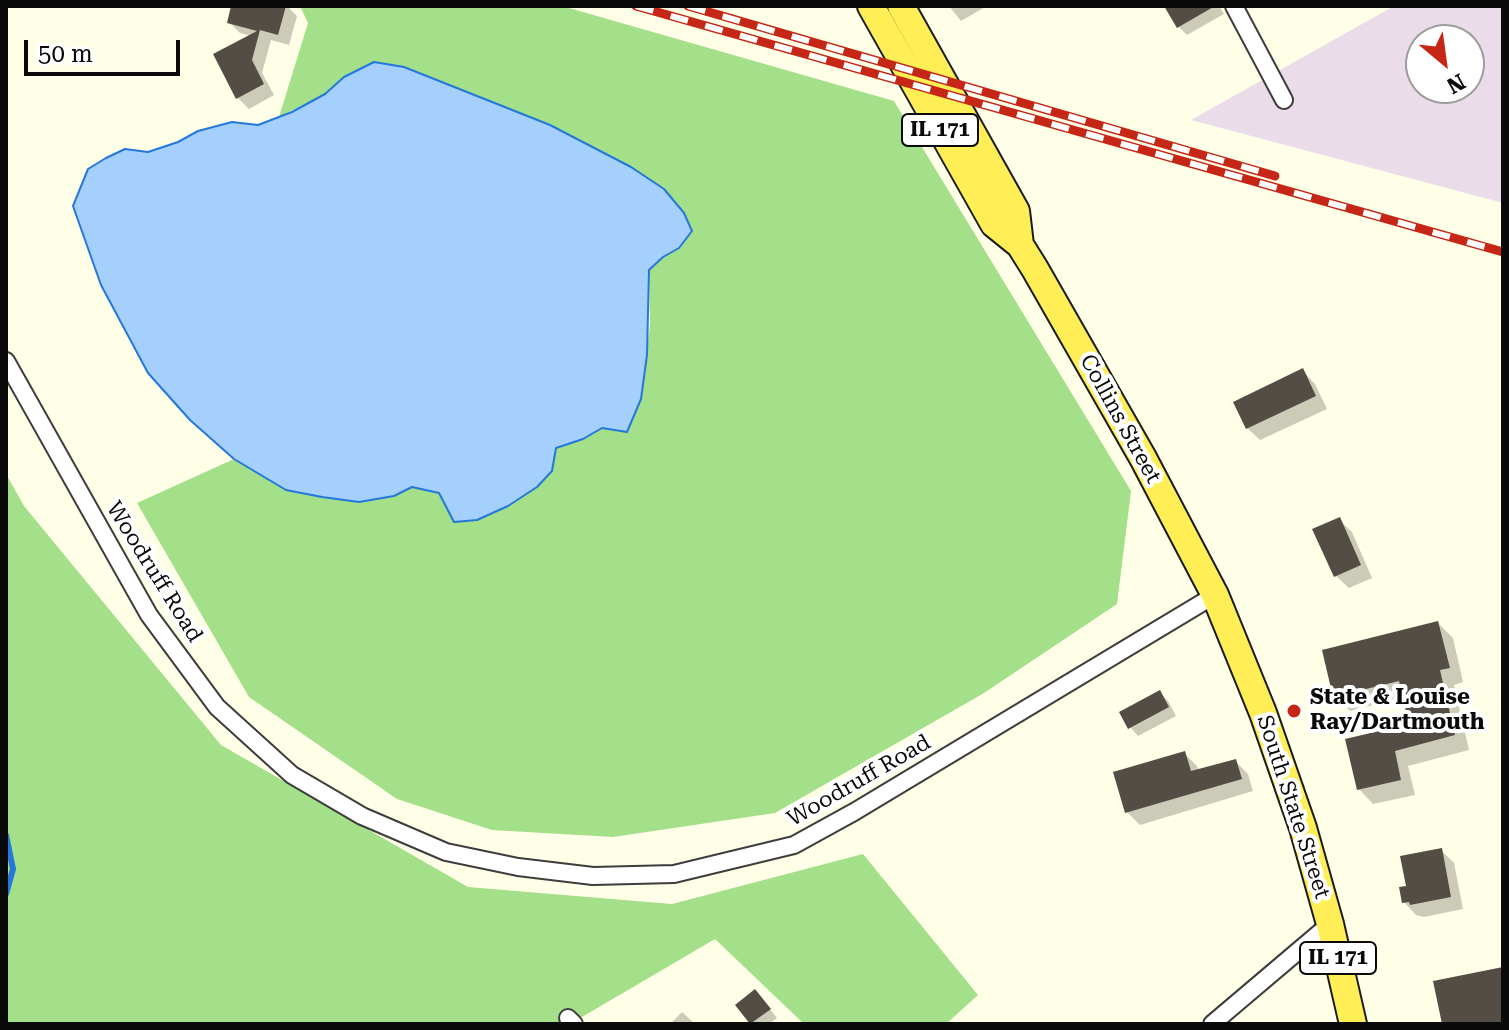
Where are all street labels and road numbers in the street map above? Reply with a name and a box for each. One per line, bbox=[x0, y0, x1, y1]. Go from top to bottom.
road number: IL 171 bbox=[902, 114, 978, 146]
street label: Collins Street bbox=[1074, 350, 1166, 488]
street label: Woodruff Road bbox=[100, 497, 208, 647]
street label: South State Street bbox=[1251, 712, 1335, 902]
street label: Woodruff Road bbox=[783, 729, 935, 833]
road number: IL 171 bbox=[1300, 942, 1376, 974]

